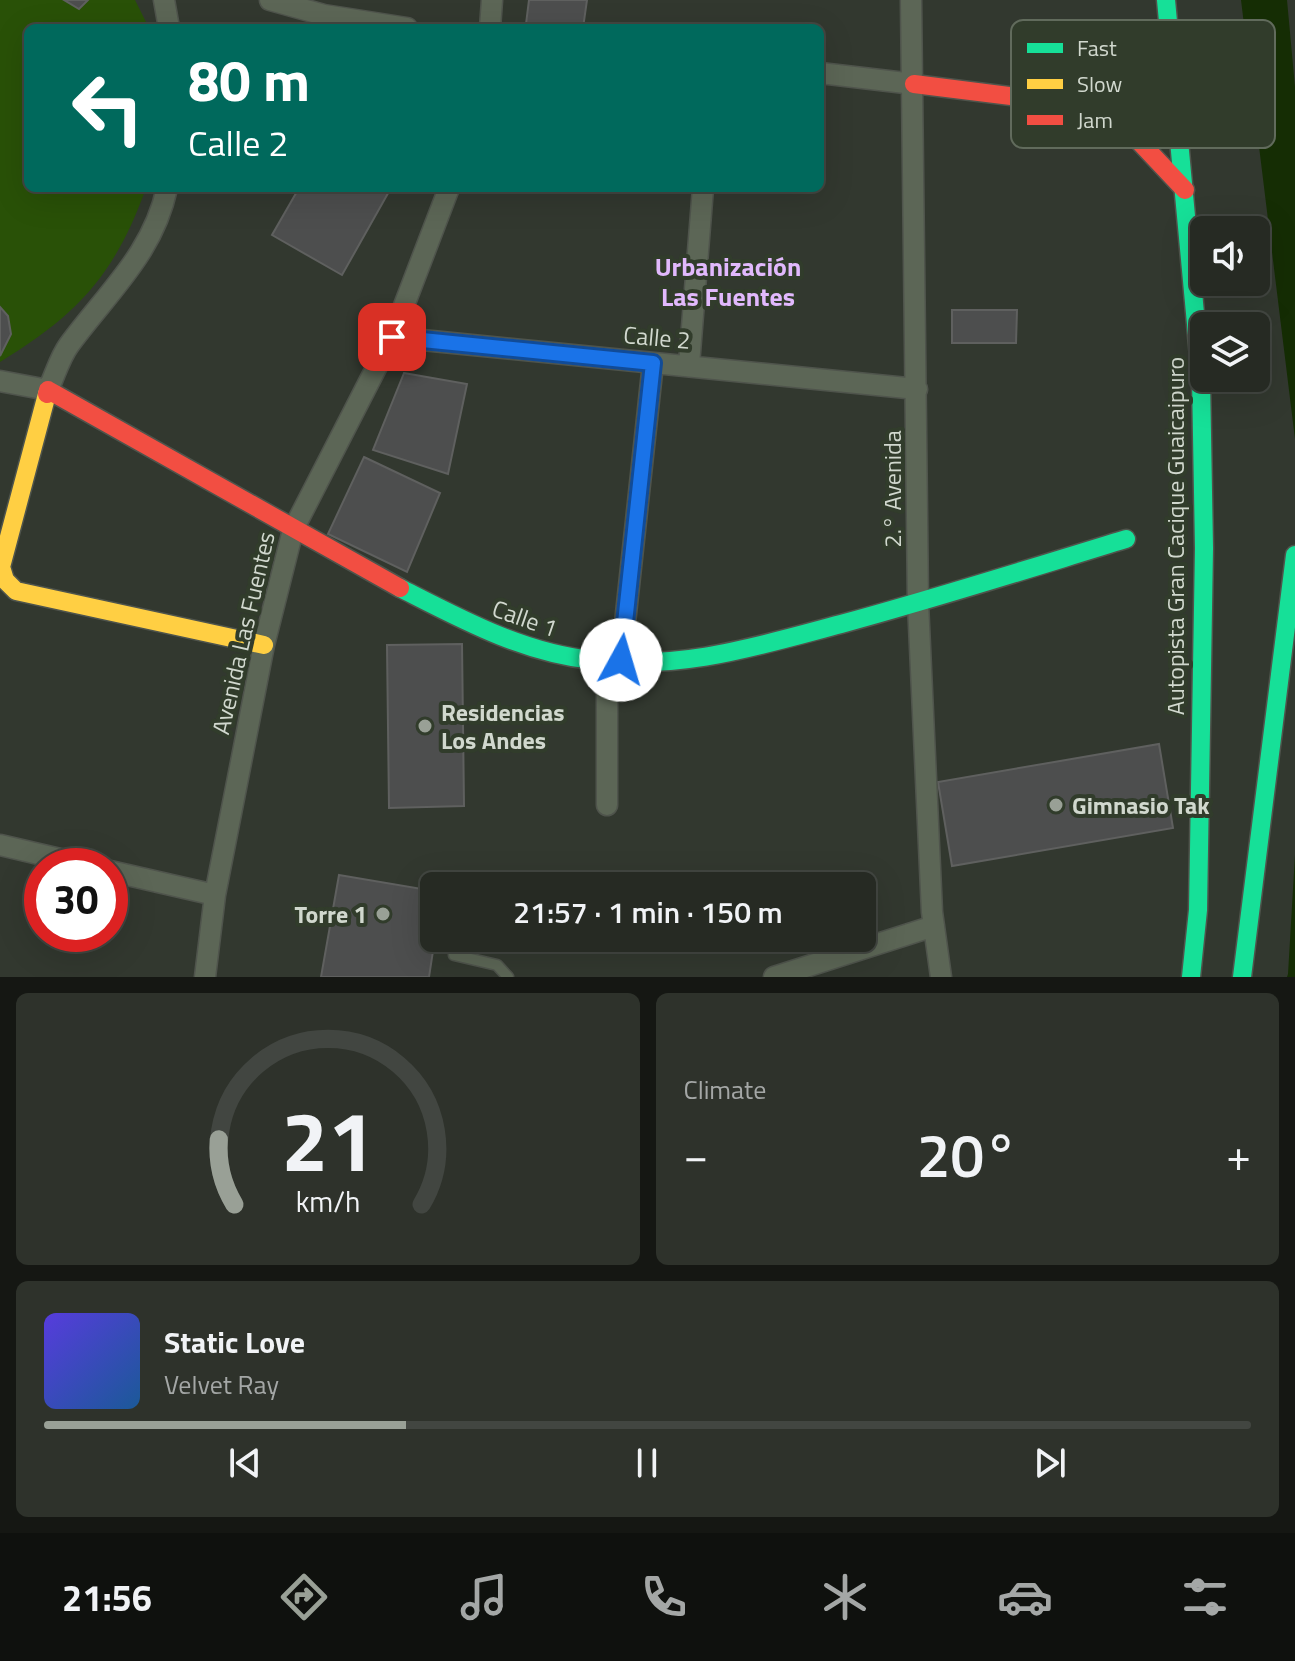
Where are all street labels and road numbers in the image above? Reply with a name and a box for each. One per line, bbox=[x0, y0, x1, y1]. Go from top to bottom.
street label: Calle 2 bbox=[622, 316, 692, 358]
street label: Autopista Gran Cacique Guaicaipuro bbox=[1157, 357, 1193, 715]
street label: 2.° Avenida bbox=[874, 430, 910, 548]
street label: Avenida Las Fuentes bbox=[202, 528, 284, 738]
street label: Calle 1 bbox=[487, 590, 563, 646]

